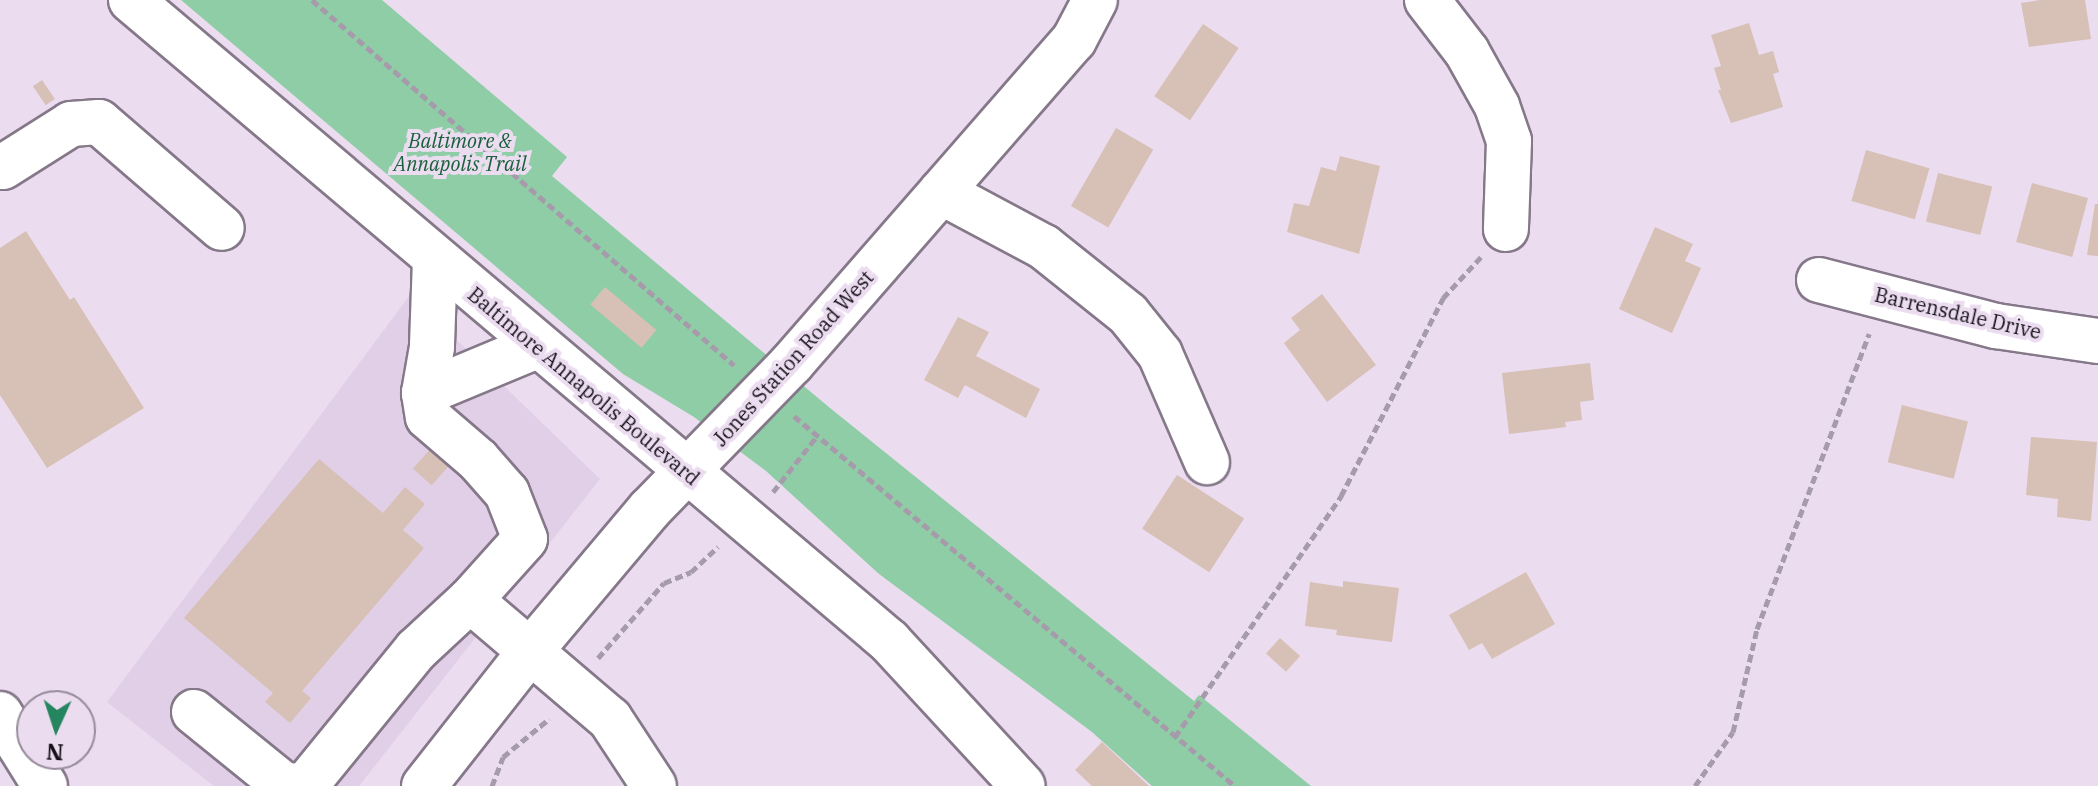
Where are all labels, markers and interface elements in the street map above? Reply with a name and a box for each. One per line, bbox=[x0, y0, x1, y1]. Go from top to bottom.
park label: Baltimore & Annapolis Trail bbox=[393, 128, 527, 175]
street label: Jones Station Road West bbox=[708, 265, 878, 451]
street label: Baltimore Annapolis Boulevard bbox=[463, 282, 705, 490]
street label: Barrensdale Drive bbox=[1872, 282, 2044, 344]
north arrow bbox=[16, 690, 96, 770]
text: N bbox=[45, 738, 64, 767]

